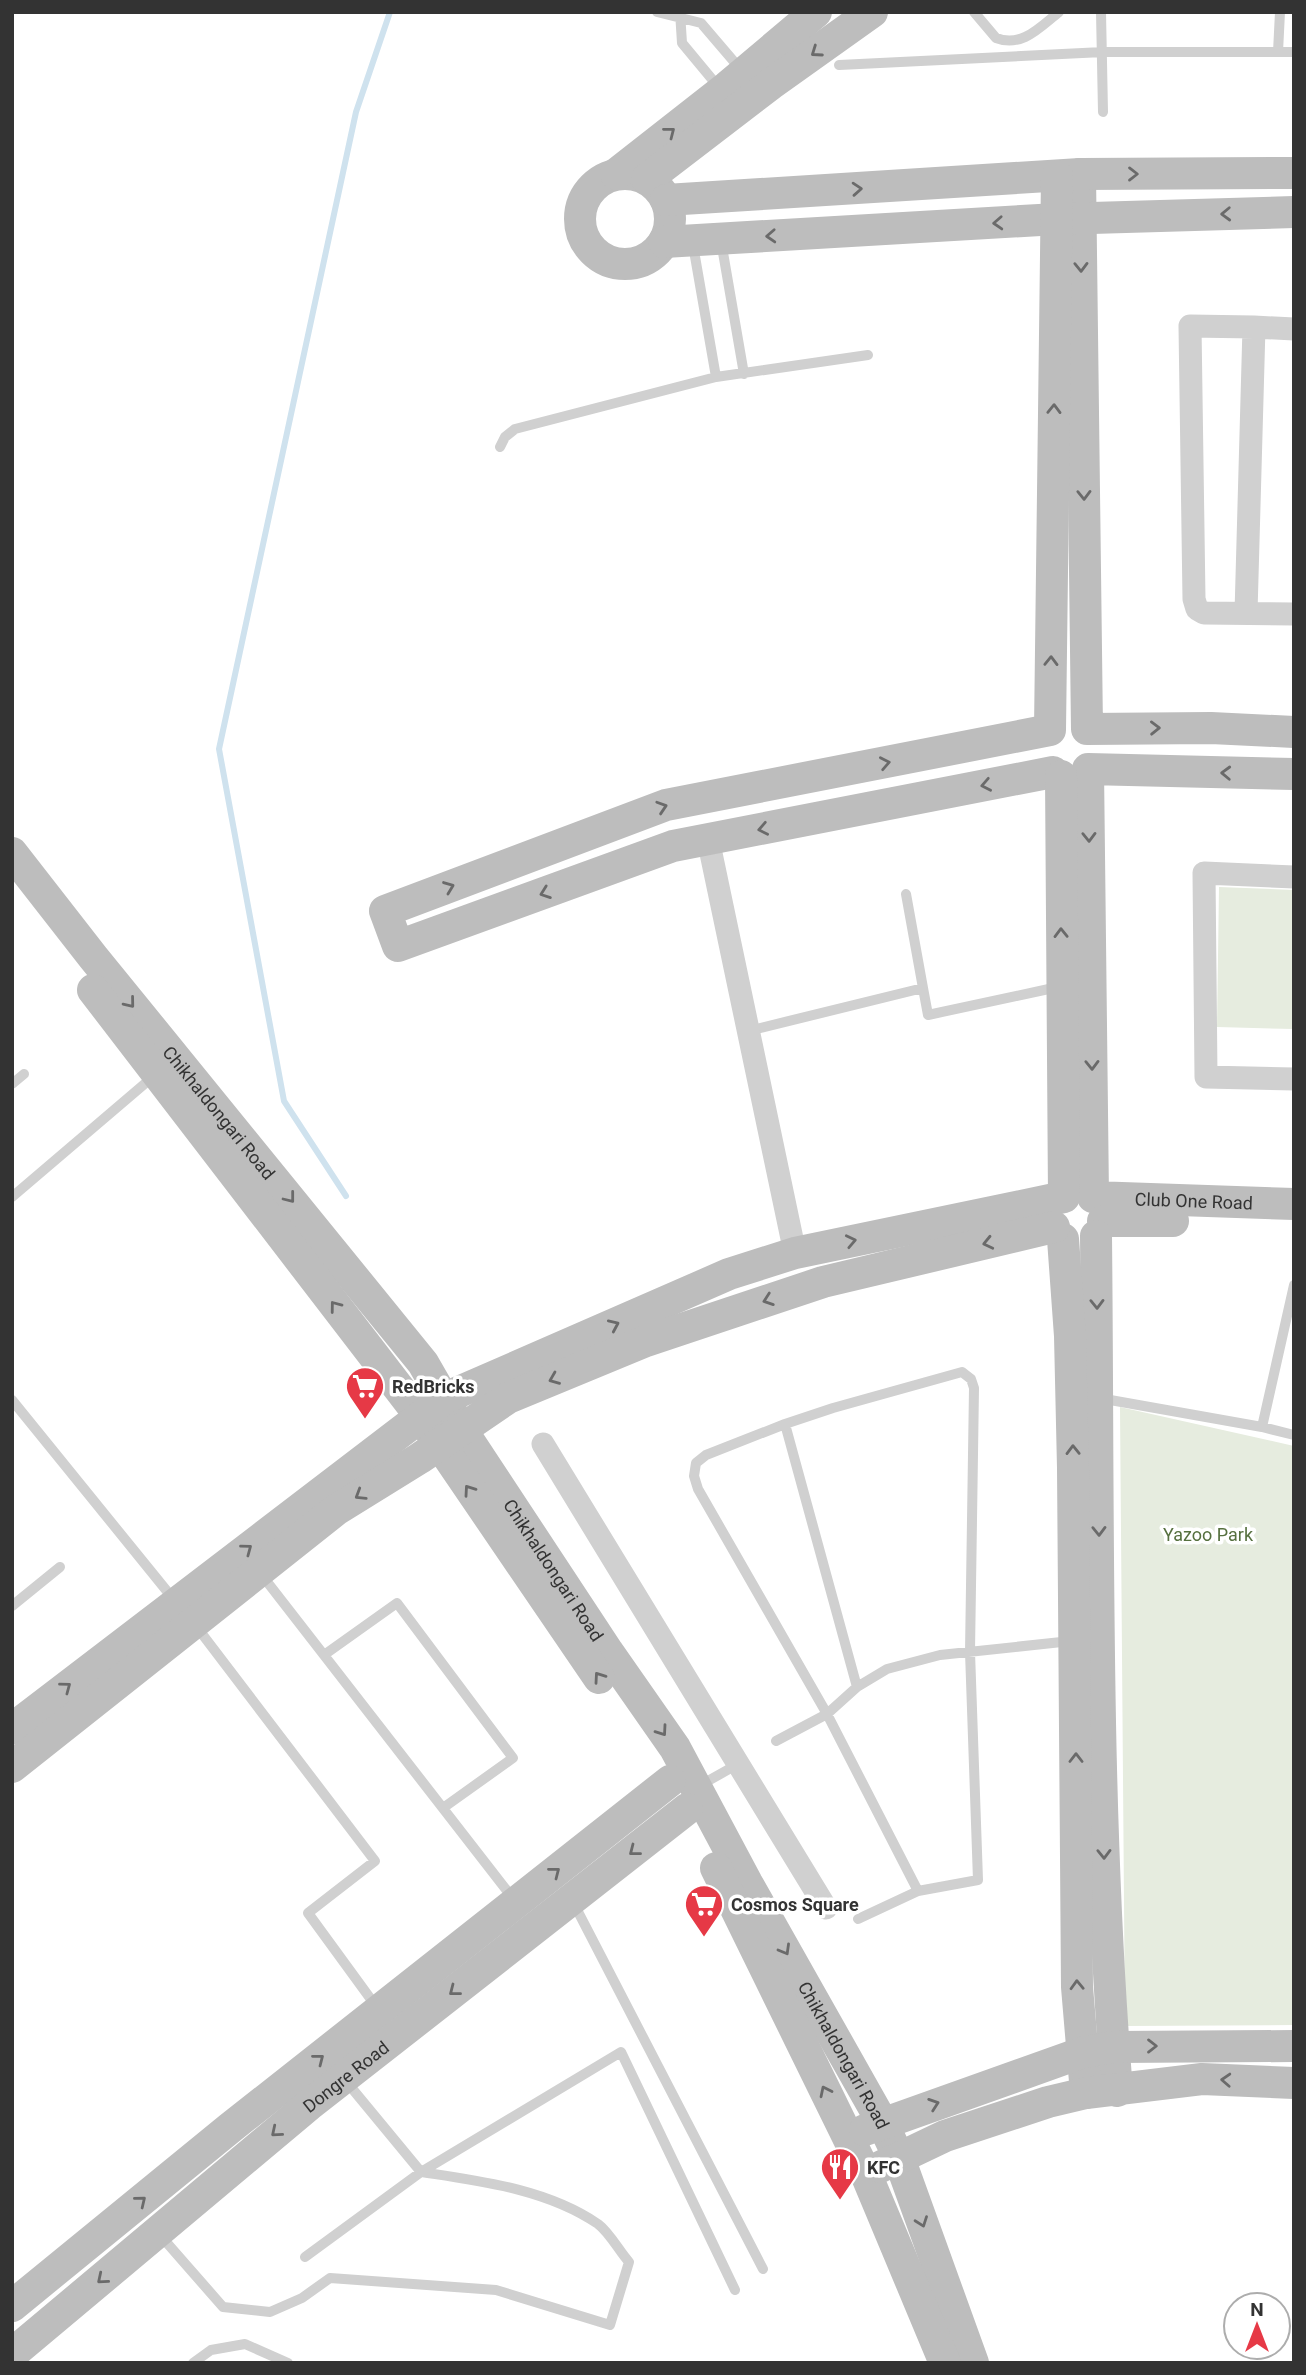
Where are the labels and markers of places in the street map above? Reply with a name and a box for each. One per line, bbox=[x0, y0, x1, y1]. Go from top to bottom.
supermarket icon: RedBricks bbox=[344, 1365, 386, 1420]
place label: RedBricks bbox=[392, 1376, 474, 1397]
supermarket icon: Cosmos Square bbox=[683, 1883, 725, 1938]
place label: Cosmos Square bbox=[731, 1894, 859, 1915]
restaurant icon: KFC bbox=[819, 2146, 861, 2201]
place label: KFC bbox=[867, 2157, 900, 2178]

